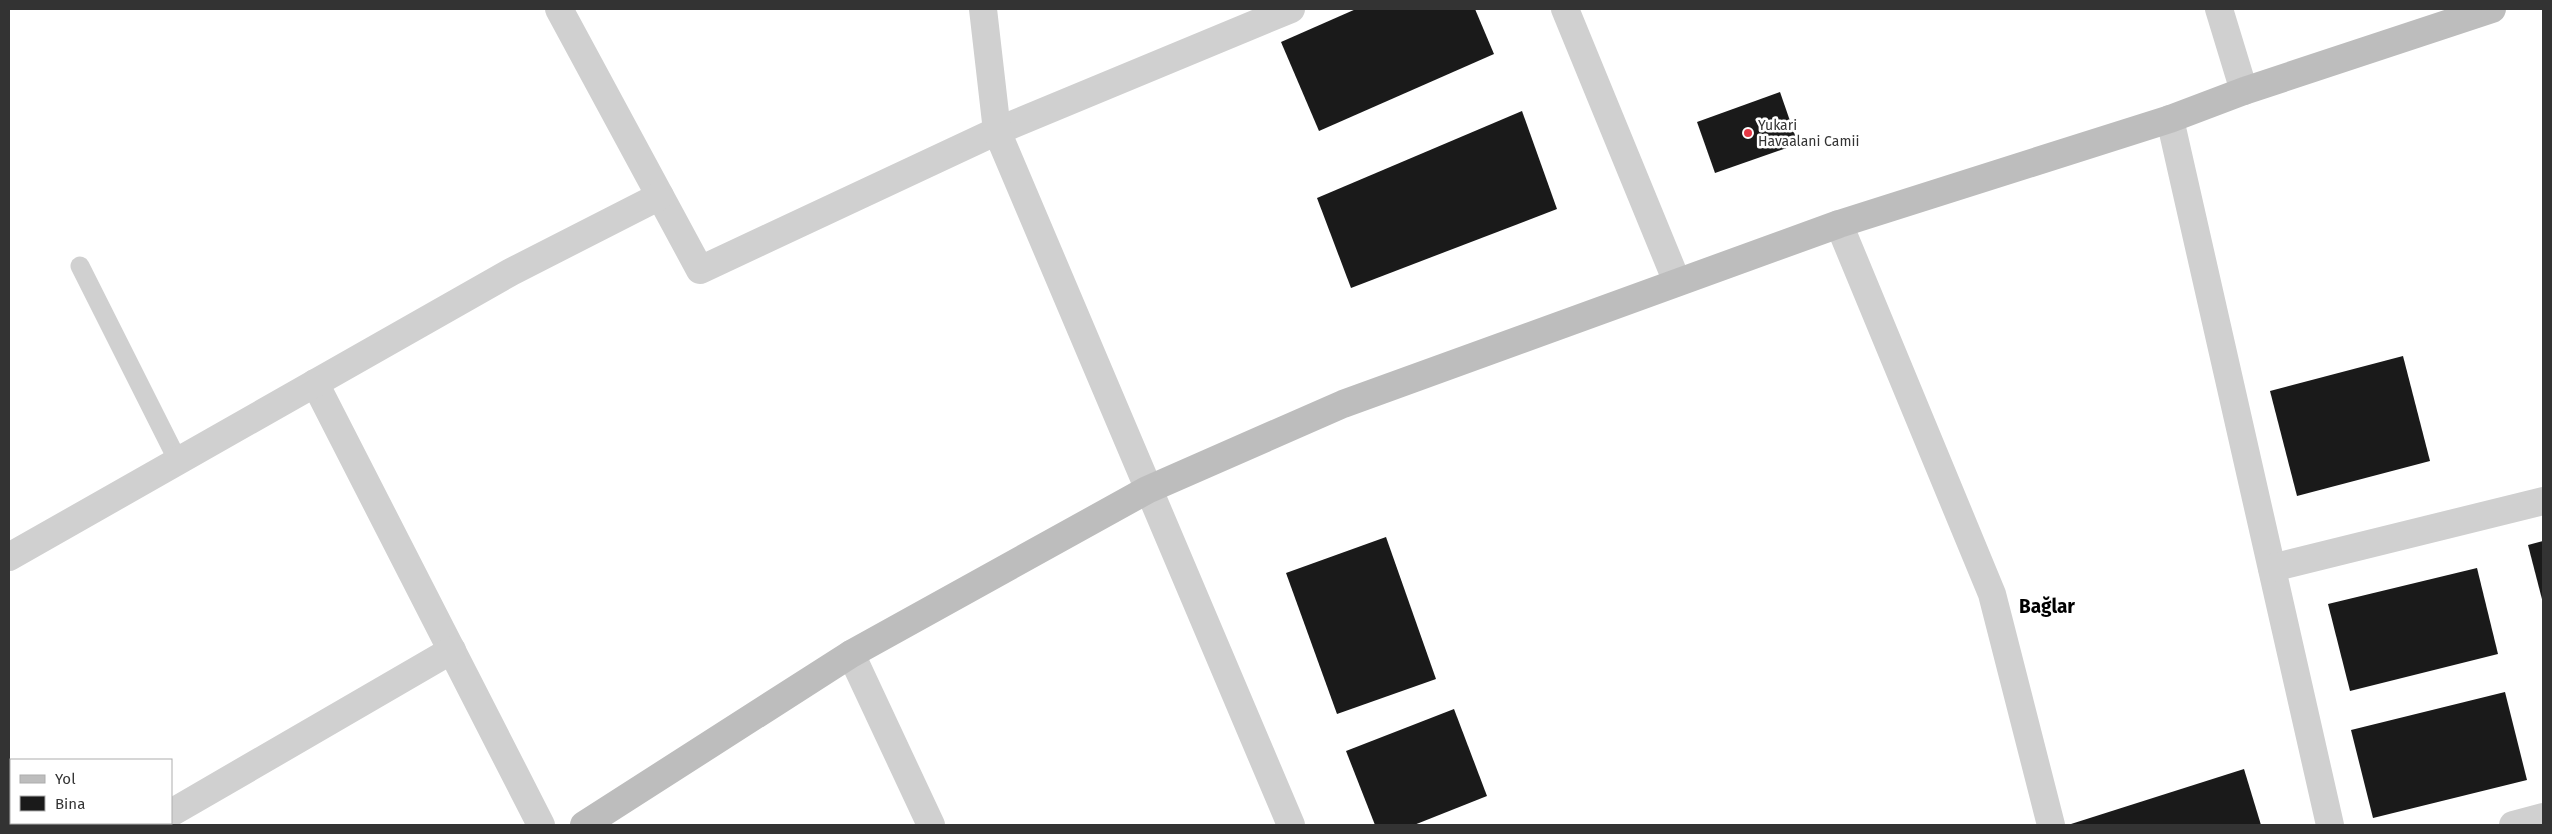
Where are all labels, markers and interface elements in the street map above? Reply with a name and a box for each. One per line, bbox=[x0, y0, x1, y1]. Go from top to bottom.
place label: Yukari Havaalani Camii bbox=[1758, 117, 1859, 150]
marker: Yukari Havaalani Camii bbox=[1742, 127, 1754, 139]
district label: Bağlar bbox=[2019, 595, 2075, 618]
legend bbox=[10, 759, 172, 824]
text: Yol bbox=[55, 770, 76, 788]
text: Bina bbox=[55, 795, 85, 813]

